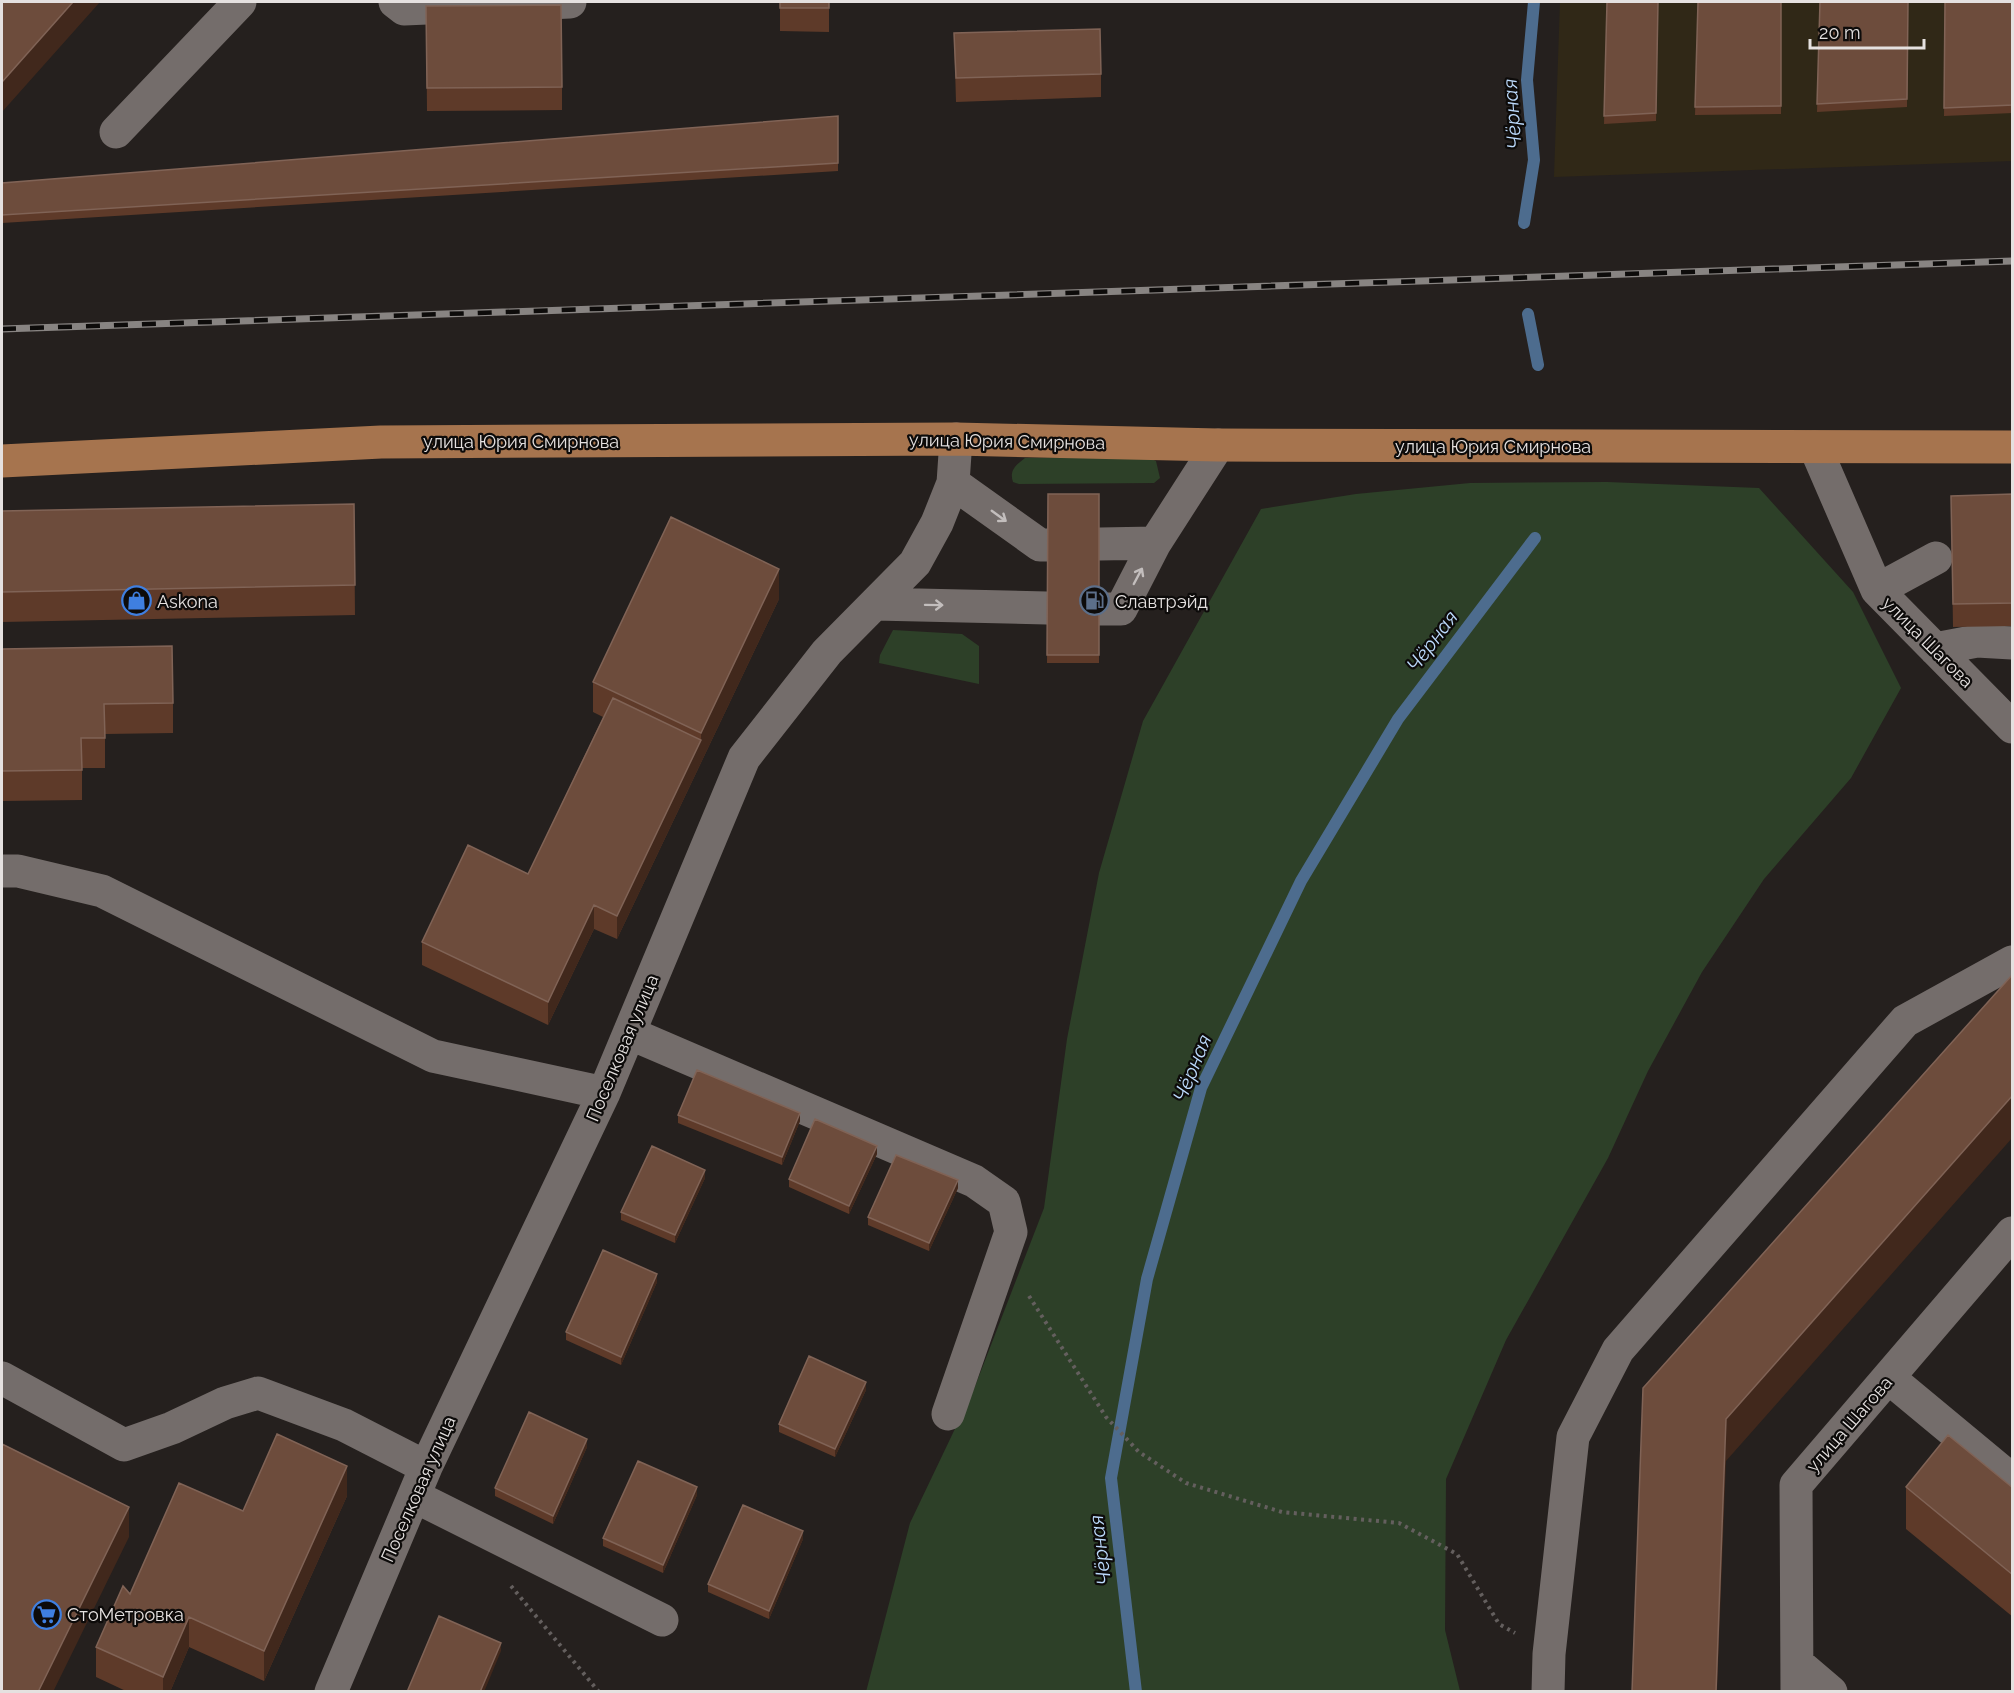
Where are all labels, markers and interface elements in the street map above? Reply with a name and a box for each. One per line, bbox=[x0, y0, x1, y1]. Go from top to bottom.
scale bar bbox=[1810, 12, 1924, 50]
text: 20 m bbox=[1819, 22, 1861, 43]
water label: Чёрная bbox=[1498, 78, 1526, 150]
street label: улица Юрия Смирнова bbox=[909, 429, 1105, 453]
street label: улица Юрия Смирнова bbox=[423, 431, 619, 452]
street label: улица Юрия Смирнова bbox=[1395, 436, 1591, 457]
one-way arrow bbox=[991, 510, 1007, 522]
one-way arrow bbox=[1133, 567, 1144, 585]
shop icon: Askona bbox=[120, 585, 152, 617]
fuel station icon: Славтрэйд bbox=[1078, 585, 1110, 617]
place label: Askona bbox=[157, 591, 218, 612]
place label: Славтрэйд bbox=[1115, 591, 1208, 612]
street label: улица Шагова bbox=[1878, 592, 1978, 692]
one-way arrow bbox=[923, 600, 943, 611]
water label: Чёрная bbox=[1401, 605, 1463, 676]
street label: Поселковая улица bbox=[582, 971, 662, 1125]
water label: Чёрная bbox=[1168, 1031, 1216, 1105]
street label: улица Шагова bbox=[1802, 1372, 1896, 1476]
street label: Поселковая улица bbox=[376, 1413, 460, 1565]
water label: Чёрная bbox=[1084, 1513, 1116, 1586]
supermarket icon: СтоМетровка bbox=[30, 1598, 62, 1630]
place label: СтоМетровка bbox=[67, 1604, 184, 1625]

